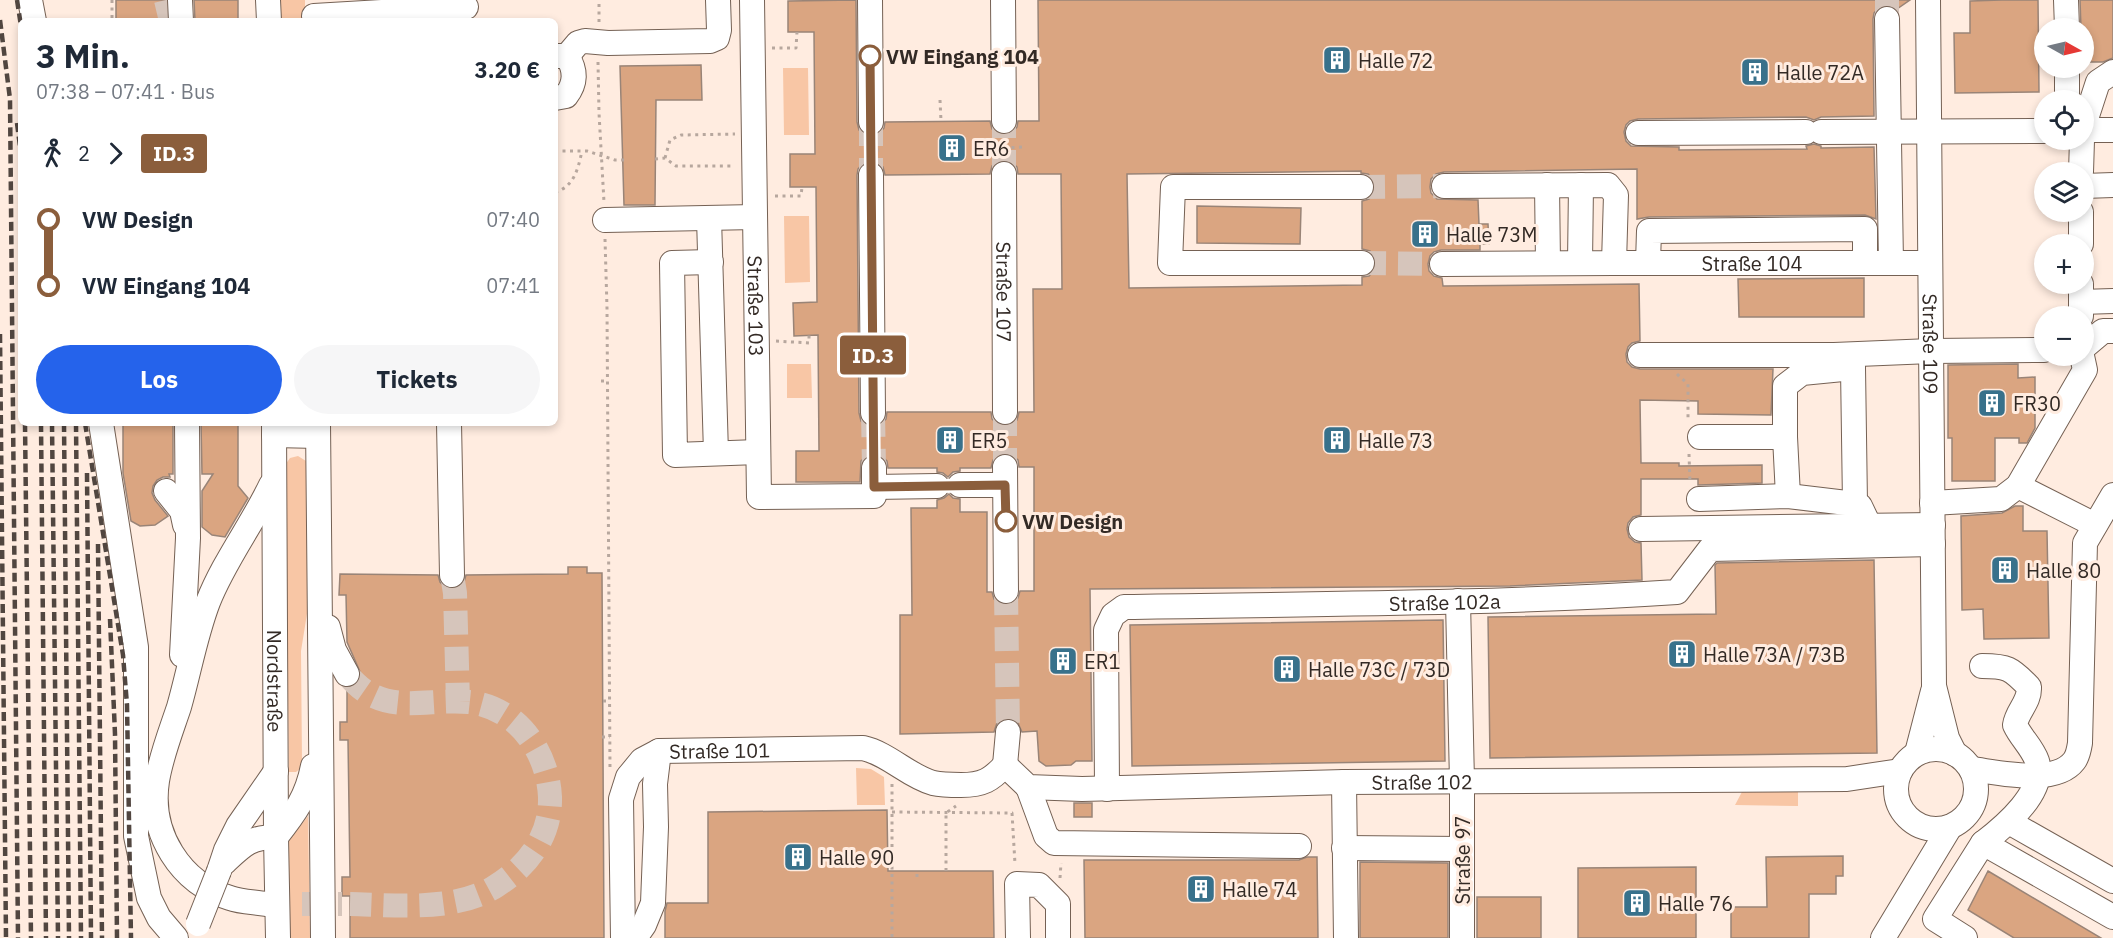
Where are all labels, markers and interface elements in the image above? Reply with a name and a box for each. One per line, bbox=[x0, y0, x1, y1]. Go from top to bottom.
north arrow bbox=[2034, 18, 2094, 78]
map controls bbox=[2034, 18, 2094, 366]
text: 3 Min. bbox=[36, 34, 130, 77]
place label: VW Eingang 104 bbox=[886, 43, 1039, 70]
building icon: Halle 72 bbox=[1321, 44, 1353, 76]
marker: VW Eingang 104 bbox=[859, 45, 881, 67]
place label: Halle 72 bbox=[1358, 47, 1433, 74]
text: 3.20 € bbox=[475, 55, 540, 84]
building icon: Halle 72A bbox=[1739, 56, 1771, 88]
place label: Halle 72A bbox=[1776, 59, 1864, 86]
text: 07:38 – 07:41 · Bus bbox=[36, 78, 215, 105]
button: locate bbox=[2034, 90, 2094, 150]
building icon: ER6 bbox=[936, 132, 968, 164]
place label: ER6 bbox=[973, 135, 1009, 162]
icon: walk bbox=[36, 137, 69, 170]
icon: forward bbox=[99, 137, 132, 170]
text: ID.3 bbox=[153, 139, 195, 167]
text: 2 bbox=[78, 140, 90, 167]
button: layers bbox=[2034, 162, 2094, 222]
text: VW Design bbox=[82, 205, 193, 234]
text: 07:40 bbox=[486, 206, 540, 233]
building icon: Halle 73M bbox=[1409, 218, 1441, 250]
place label: Halle 73M bbox=[1446, 221, 1538, 248]
button: + bbox=[2034, 234, 2094, 294]
street label: Straße 107 bbox=[991, 241, 1018, 343]
street label: Straße 104 bbox=[1701, 250, 1803, 277]
street label: Straße 103 bbox=[742, 255, 771, 357]
text: VW Eingang 104 bbox=[82, 271, 250, 300]
text: 07:41 bbox=[486, 272, 540, 299]
street label: Straße 109 bbox=[1917, 293, 1945, 395]
button: − bbox=[2034, 306, 2094, 366]
line badge: ID.3 bbox=[831, 336, 915, 374]
text: ID.3 bbox=[852, 341, 894, 369]
button: Los bbox=[36, 345, 282, 414]
button: Tickets bbox=[294, 345, 540, 414]
building icon: FR30 bbox=[1976, 387, 2008, 419]
place label: FR30 bbox=[2013, 390, 2061, 417]
building icon: ER5 bbox=[934, 424, 966, 456]
building icon: Halle 73 bbox=[1321, 424, 1353, 456]
place label: ER5 bbox=[971, 427, 1007, 454]
place label: Halle 73 bbox=[1358, 427, 1433, 454]
place label: VW Design bbox=[1022, 508, 1123, 535]
marker: VW Design bbox=[995, 510, 1017, 532]
building icon: Halle 80 bbox=[1989, 554, 2021, 586]
place label: Halle 80 bbox=[2026, 557, 2101, 584]
street label: Straße 102a bbox=[1389, 587, 1501, 617]
street label: Nordstraße bbox=[261, 630, 289, 732]
building icon: Halle 73A / 73B bbox=[1666, 638, 1698, 670]
place label: Halle 73A / 73B bbox=[1703, 641, 1845, 668]
building icon: ER1 bbox=[1047, 645, 1079, 677]
place label: ER1 bbox=[1084, 648, 1120, 675]
building icon: Halle 73C / 73D bbox=[1271, 653, 1303, 685]
place label: Halle 73C / 73D bbox=[1308, 656, 1450, 683]
street label: Straße 101 bbox=[669, 736, 770, 764]
street label: Straße 102 bbox=[1371, 768, 1473, 795]
street label: Straße 97 bbox=[1449, 815, 1476, 905]
building icon: Halle 90 bbox=[782, 841, 814, 873]
place label: Halle 90 bbox=[819, 844, 894, 871]
building icon: Halle 74 bbox=[1185, 873, 1217, 905]
place label: Halle 74 bbox=[1222, 876, 1297, 903]
building icon: Halle 76 bbox=[1621, 887, 1653, 919]
place label: Halle 76 bbox=[1658, 890, 1733, 917]

